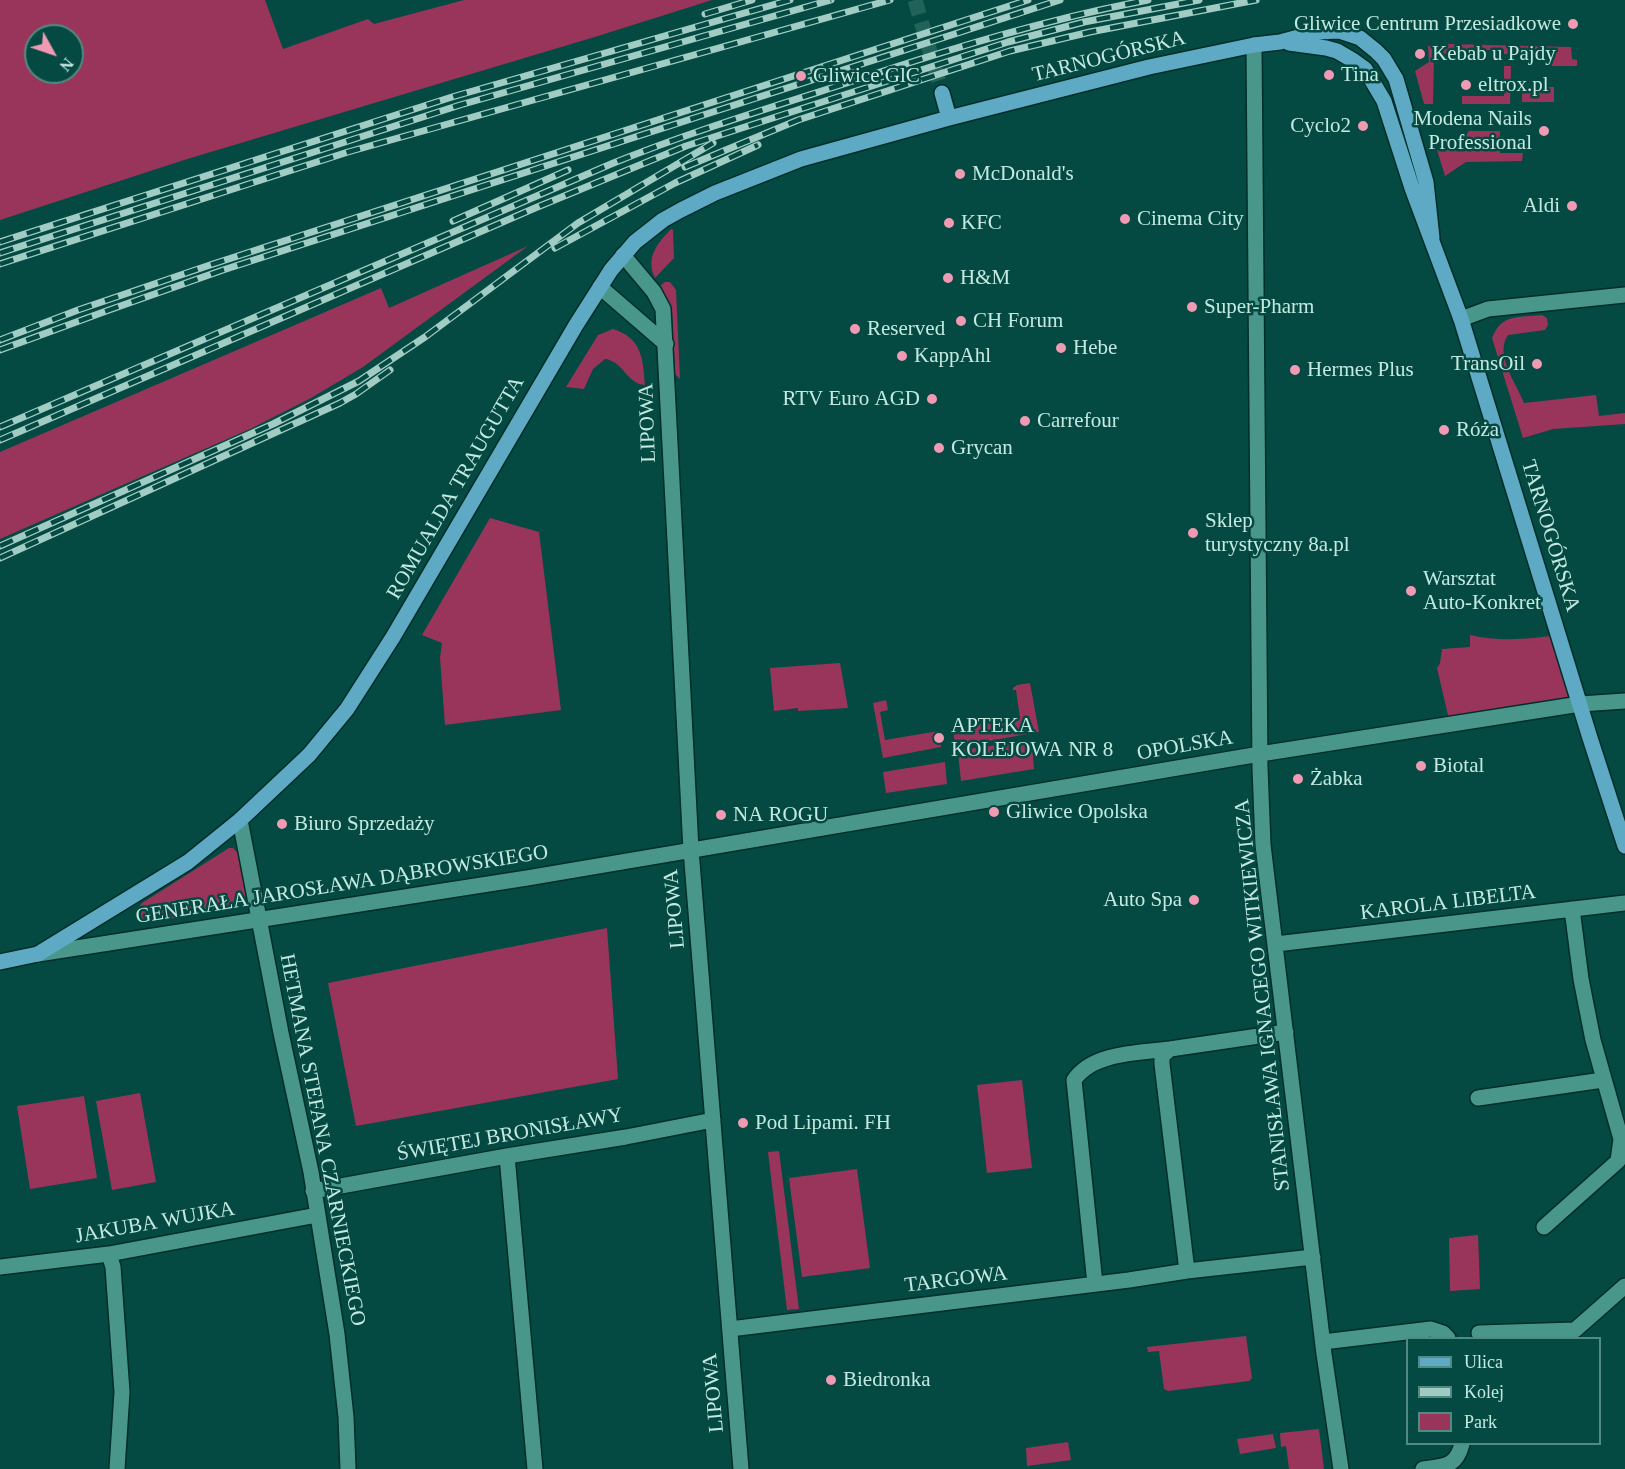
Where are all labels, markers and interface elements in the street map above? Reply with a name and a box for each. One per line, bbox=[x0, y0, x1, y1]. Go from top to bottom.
place label: Gliwice Centrum Przesiadkowe bbox=[1294, 11, 1561, 37]
marker: Gliwice Centrum Przesiadkowe bbox=[1566, 17, 1580, 31]
north arrow bbox=[24, 24, 84, 84]
street label: TARNOGÓRSKA bbox=[1030, 26, 1188, 88]
place label: Kebab u Pajdy bbox=[1432, 41, 1556, 67]
marker: Kebab u Pajdy bbox=[1413, 47, 1427, 61]
text: N bbox=[56, 55, 77, 74]
place label: Tina bbox=[1341, 62, 1379, 88]
place label: Gliwice GlC bbox=[813, 63, 920, 89]
marker: Tina bbox=[1322, 68, 1336, 82]
marker: Gliwice GlC bbox=[794, 69, 808, 83]
place label: eltrox.pl bbox=[1478, 72, 1549, 98]
marker: eltrox.pl bbox=[1459, 78, 1473, 92]
place label: Modena Nails Professional bbox=[1414, 106, 1532, 156]
place label: Cyclo2 bbox=[1290, 113, 1351, 139]
marker: Cyclo2 bbox=[1356, 119, 1370, 133]
marker: Modena Nails Professional bbox=[1537, 124, 1551, 138]
place label: McDonald's bbox=[972, 161, 1074, 187]
marker: McDonald's bbox=[953, 167, 967, 181]
place label: Aldi bbox=[1523, 193, 1560, 219]
marker: Aldi bbox=[1565, 199, 1579, 213]
place label: Cinema City bbox=[1137, 206, 1244, 232]
place label: KFC bbox=[961, 210, 1002, 236]
marker: Cinema City bbox=[1118, 212, 1132, 226]
marker: KFC bbox=[942, 216, 956, 230]
place label: H&M bbox=[960, 265, 1010, 291]
marker: H&M bbox=[941, 271, 955, 285]
place label: Super-Pharm bbox=[1204, 294, 1314, 320]
marker: Super-Pharm bbox=[1185, 300, 1199, 314]
place label: CH Forum bbox=[973, 308, 1063, 334]
marker: CH Forum bbox=[954, 314, 968, 328]
place label: Reserved bbox=[867, 316, 945, 342]
marker: Reserved bbox=[848, 322, 862, 336]
place label: Hebe bbox=[1073, 335, 1117, 361]
marker: Hebe bbox=[1054, 341, 1068, 355]
place label: KappAhl bbox=[914, 343, 991, 369]
marker: KappAhl bbox=[895, 349, 909, 363]
place label: TransOil bbox=[1451, 351, 1525, 377]
place label: Hermes Plus bbox=[1307, 357, 1414, 383]
marker: TransOil bbox=[1530, 357, 1544, 371]
marker: Hermes Plus bbox=[1288, 363, 1302, 377]
street label: ROMUALDA TRAUGUTTA bbox=[382, 372, 530, 604]
street label: LIPOWA bbox=[634, 383, 662, 463]
place label: RTV Euro AGD bbox=[782, 386, 920, 412]
marker: RTV Euro AGD bbox=[925, 392, 939, 406]
place label: Carrefour bbox=[1037, 408, 1119, 434]
marker: Carrefour bbox=[1018, 414, 1032, 428]
place label: Róża bbox=[1456, 417, 1499, 443]
marker: Róża bbox=[1437, 423, 1451, 437]
place label: Grycan bbox=[951, 435, 1013, 461]
marker: Grycan bbox=[932, 441, 946, 455]
street label: TARNOGÓRSKA bbox=[1515, 457, 1585, 615]
place label: Sklep turystyczny 8a.pl bbox=[1205, 508, 1350, 558]
marker: Sklep turystyczny 8a.pl bbox=[1186, 526, 1200, 540]
place label: Warsztat Auto-Konkret bbox=[1423, 566, 1541, 616]
marker: Warsztat Auto-Konkret bbox=[1404, 584, 1418, 598]
place label: APTEKA KOLEJOWA NR 8 bbox=[951, 713, 1113, 763]
street label: OPOLSKA bbox=[1135, 725, 1235, 767]
marker: APTEKA KOLEJOWA NR 8 bbox=[932, 731, 946, 745]
place label: Biotal bbox=[1433, 753, 1484, 779]
marker: Biotal bbox=[1414, 759, 1428, 773]
place label: Żabka bbox=[1310, 766, 1362, 792]
marker: Żabka bbox=[1291, 772, 1305, 786]
street label: STANISŁAWA IGNACEGO WITKIEWICZA bbox=[1230, 798, 1296, 1192]
place label: Gliwice Opolska bbox=[1006, 799, 1148, 825]
place label: NA ROGU bbox=[733, 802, 828, 828]
marker: Gliwice Opolska bbox=[987, 805, 1001, 819]
marker: NA ROGU bbox=[714, 808, 728, 822]
place label: Biuro Sprzedaży bbox=[294, 811, 435, 837]
marker: Biuro Sprzedaży bbox=[275, 817, 289, 831]
street label: GENERAŁA JAROSŁAWA DĄBROWSKIEGO bbox=[134, 840, 550, 930]
street label: LIPOWA bbox=[659, 868, 691, 950]
street label: KAROLA LIBELTA bbox=[1359, 880, 1537, 926]
place label: Auto Spa bbox=[1103, 887, 1182, 913]
marker: Auto Spa bbox=[1187, 893, 1201, 907]
street label: HETMANA STEFANA CZARNIECKIEGO bbox=[273, 952, 371, 1328]
street label: ŚWIĘTEJ BRONISŁAWY bbox=[395, 1103, 625, 1167]
place label: Pod Lipami. FH bbox=[755, 1110, 891, 1136]
marker: Pod Lipami. FH bbox=[736, 1116, 750, 1130]
street label: JAKUBA WUJKA bbox=[73, 1197, 237, 1249]
street label: TARGOWA bbox=[903, 1261, 1009, 1299]
legend bbox=[1406, 1337, 1601, 1445]
street label: LIPOWA bbox=[698, 1352, 730, 1434]
text: Ulica bbox=[1464, 1352, 1503, 1372]
place label: Biedronka bbox=[843, 1367, 930, 1393]
marker: Biedronka bbox=[824, 1373, 838, 1387]
text: Kolej bbox=[1464, 1382, 1504, 1402]
text: Park bbox=[1464, 1412, 1497, 1432]

